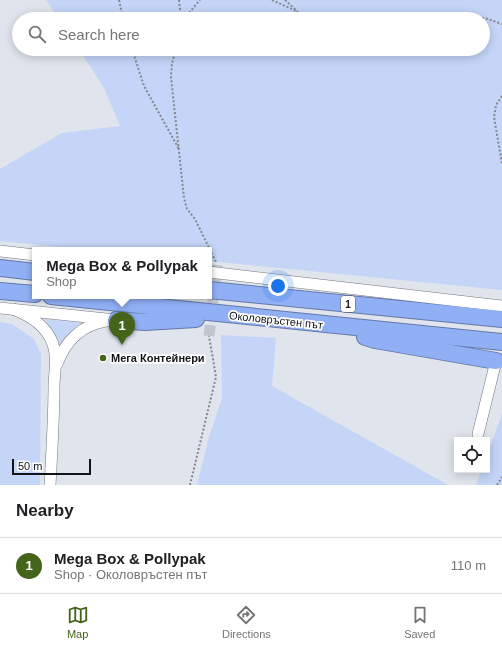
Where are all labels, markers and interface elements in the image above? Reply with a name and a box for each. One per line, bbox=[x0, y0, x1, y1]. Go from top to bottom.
search box bbox=[12, 12, 490, 56]
icon: search bbox=[26, 23, 48, 45]
text: Search here bbox=[58, 26, 140, 43]
popup bbox=[32, 247, 212, 299]
text: Mega Box & Pollypak bbox=[46, 257, 198, 274]
text: Shop bbox=[46, 274, 77, 289]
your location bbox=[268, 276, 288, 296]
road number: 1 bbox=[341, 296, 355, 312]
street label: Околовръстен път bbox=[228, 309, 324, 331]
pin: 1 bbox=[109, 312, 135, 345]
place label: Мега Контейнери bbox=[111, 352, 205, 364]
marker: Мега Контейнери bbox=[98, 353, 108, 363]
map controls bbox=[454, 437, 490, 473]
button: locate bbox=[454, 437, 490, 473]
scale bar bbox=[12, 457, 91, 476]
text: 50 m bbox=[18, 460, 42, 472]
text: Nearby bbox=[16, 501, 74, 520]
text: Mega Box & Pollypak bbox=[54, 550, 206, 567]
text: 1 bbox=[25, 558, 33, 573]
text: 110 m bbox=[451, 558, 486, 573]
text: Shop · Околовръстен път bbox=[54, 567, 207, 582]
tab: Map bbox=[67, 604, 89, 640]
tab: Directions bbox=[222, 604, 271, 640]
tab: Saved bbox=[404, 604, 435, 640]

